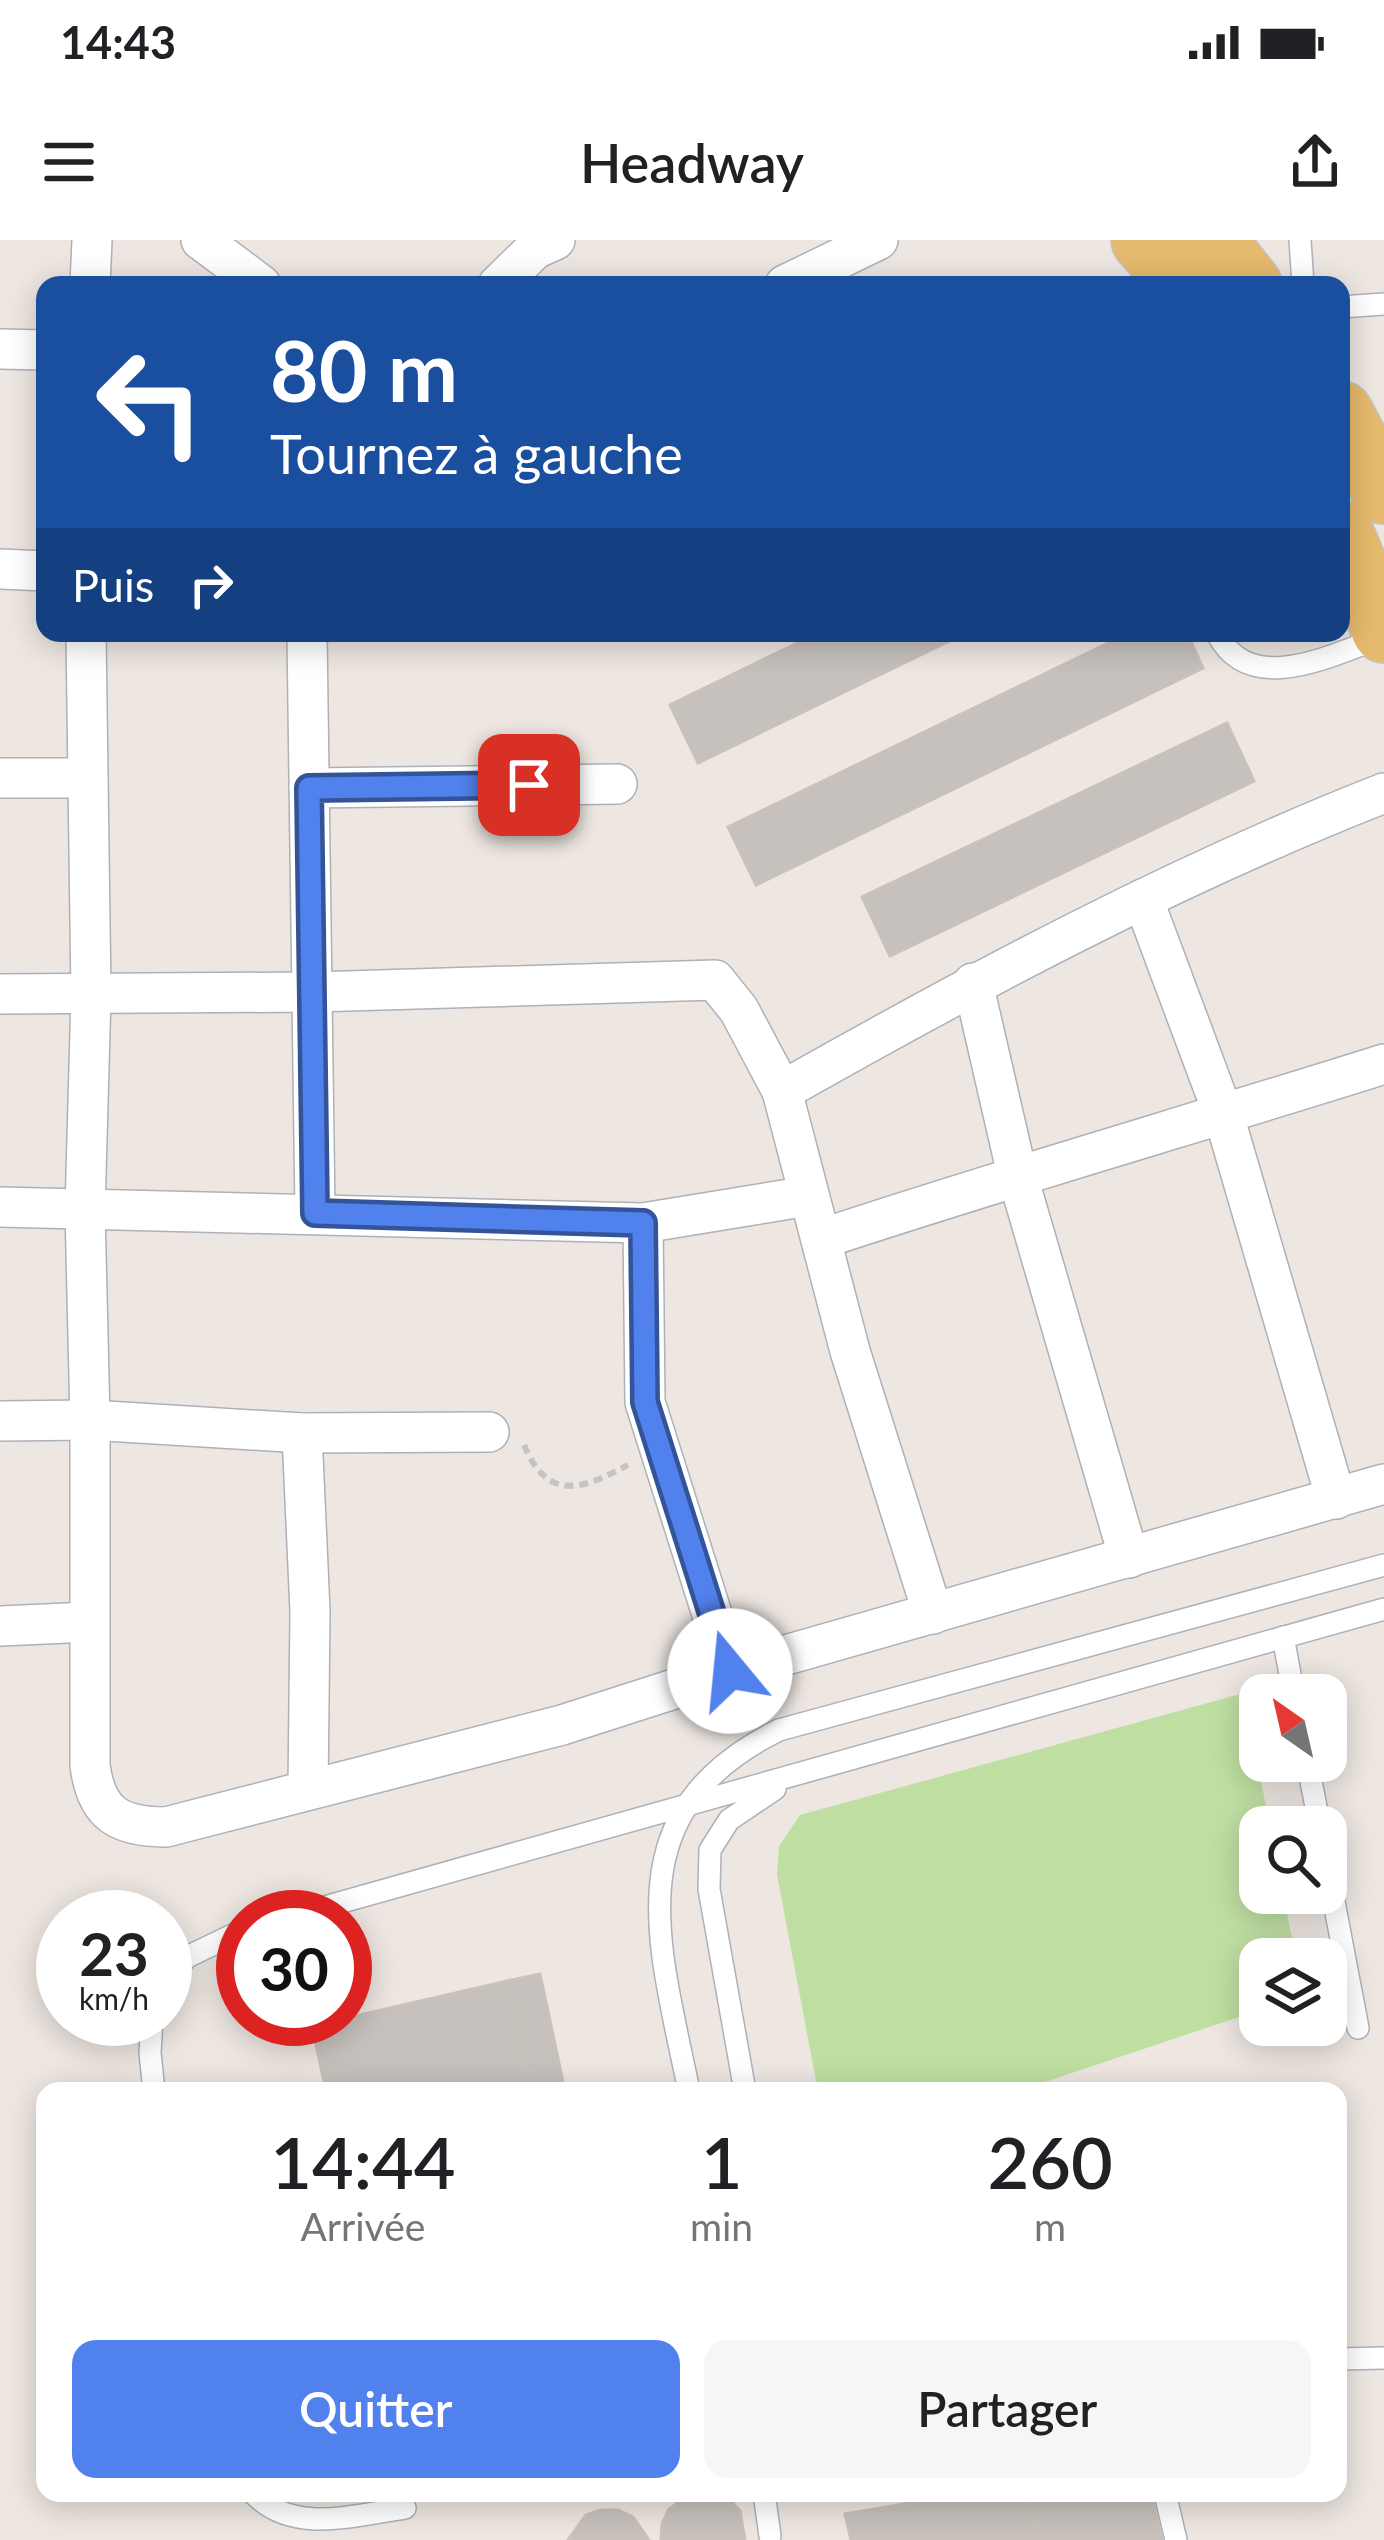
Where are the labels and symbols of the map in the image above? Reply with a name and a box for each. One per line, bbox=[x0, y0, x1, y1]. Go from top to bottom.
pin bbox=[478, 734, 580, 836]
position arrow bbox=[667, 1608, 793, 1734]
north arrow bbox=[1239, 1674, 1347, 1782]
speed limit sign: 30 bbox=[216, 1890, 372, 2046]

